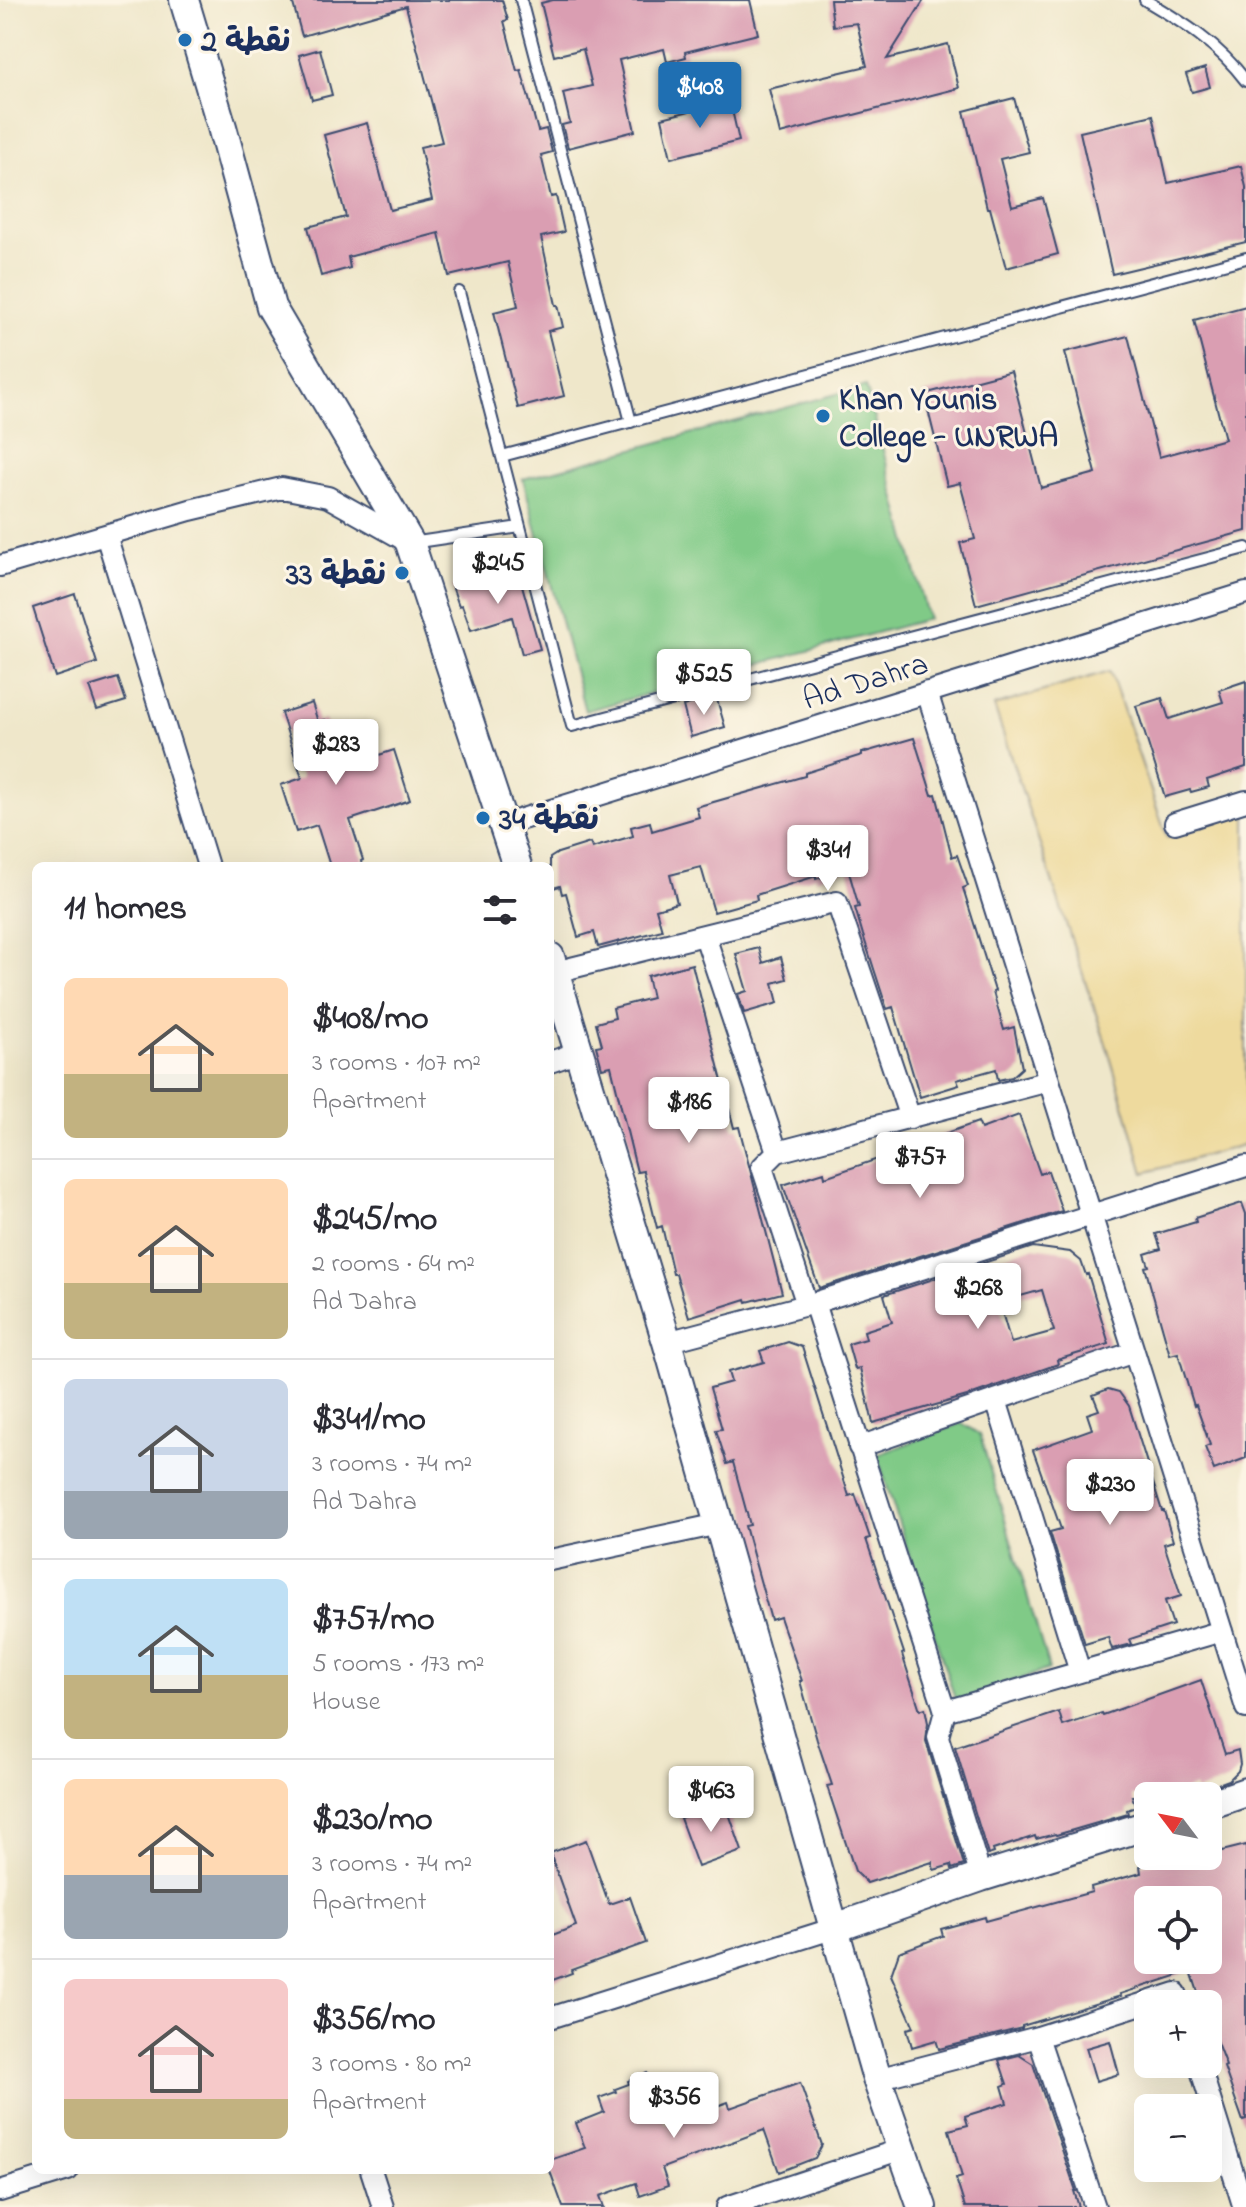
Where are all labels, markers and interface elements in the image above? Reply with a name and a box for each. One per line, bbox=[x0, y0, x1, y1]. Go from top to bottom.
place label: نقطة 2 bbox=[200, 20, 291, 67]
marker: نقطة 2 bbox=[176, 31, 194, 49]
pin: $408 bbox=[653, 62, 747, 130]
text: $408 bbox=[676, 69, 724, 107]
place label: Khan Younis College - UNRWA bbox=[839, 378, 1058, 463]
marker: Khan Younis College - UNRWA bbox=[814, 407, 832, 425]
pin: $245 bbox=[451, 538, 545, 606]
text: $245 bbox=[471, 545, 525, 583]
place label: نقطة 33 bbox=[285, 553, 386, 600]
marker: نقطة 33 bbox=[393, 564, 411, 582]
street label: Ad Dahra bbox=[798, 642, 935, 725]
pin: $525 bbox=[657, 649, 751, 717]
text: $525 bbox=[675, 656, 733, 694]
pin: $283 bbox=[289, 719, 383, 787]
text: $283 bbox=[311, 726, 361, 764]
place label: نقطة 34 bbox=[498, 798, 599, 845]
marker: نقطة 34 bbox=[474, 809, 492, 827]
pin: $341 bbox=[781, 825, 875, 893]
text: $341 bbox=[805, 832, 851, 870]
text: 11 homes bbox=[64, 885, 187, 935]
icon: filters bbox=[478, 888, 522, 932]
text: $408/mo bbox=[312, 995, 429, 1045]
icon: home bbox=[128, 1010, 224, 1106]
text: 3 rooms · 107 m² bbox=[312, 1045, 481, 1083]
pin: $186 bbox=[642, 1077, 736, 1145]
text: Apartment bbox=[312, 1083, 426, 1121]
text: $186 bbox=[666, 1084, 712, 1122]
pin: $757 bbox=[873, 1132, 967, 1200]
text: $757 bbox=[894, 1139, 946, 1177]
text: $245/mo bbox=[312, 1196, 438, 1246]
icon: home bbox=[128, 1211, 224, 1307]
text: 2 rooms · 64 m² bbox=[312, 1246, 475, 1284]
pin: $268 bbox=[931, 1263, 1025, 1331]
text: $268 bbox=[953, 1270, 1003, 1308]
text: Ad Dahra bbox=[312, 1284, 417, 1322]
text: $341/mo bbox=[312, 1396, 426, 1446]
icon: home bbox=[128, 1411, 224, 1507]
text: 3 rooms · 74 m² bbox=[312, 1446, 472, 1484]
pin: $230 bbox=[1063, 1459, 1157, 1527]
text: $230 bbox=[1085, 1466, 1135, 1504]
text: Ad Dahra bbox=[312, 1484, 417, 1522]
text: $757/mo bbox=[312, 1596, 435, 1646]
icon: home bbox=[128, 1611, 224, 1707]
text: 5 rooms · 173 m² bbox=[312, 1646, 485, 1684]
text: House bbox=[312, 1684, 380, 1722]
pin: $463 bbox=[664, 1766, 758, 1834]
text: $463 bbox=[687, 1773, 735, 1811]
north arrow bbox=[1134, 1782, 1222, 1870]
map controls bbox=[1134, 1782, 1222, 2182]
text: $230/mo bbox=[312, 1796, 433, 1846]
icon: home bbox=[128, 1811, 224, 1907]
text: 3 rooms · 74 m² bbox=[312, 1846, 472, 1884]
text: Apartment bbox=[312, 1884, 426, 1922]
button: locate bbox=[1134, 1886, 1222, 1974]
button: + bbox=[1134, 1990, 1222, 2078]
text: $356/mo bbox=[312, 1996, 436, 2046]
icon: home bbox=[128, 2011, 224, 2107]
text: 3 rooms · 80 m² bbox=[312, 2046, 472, 2084]
pin: $356 bbox=[627, 2072, 721, 2140]
text: $356 bbox=[648, 2079, 700, 2117]
text: Apartment bbox=[312, 2084, 426, 2122]
button: − bbox=[1134, 2094, 1222, 2182]

